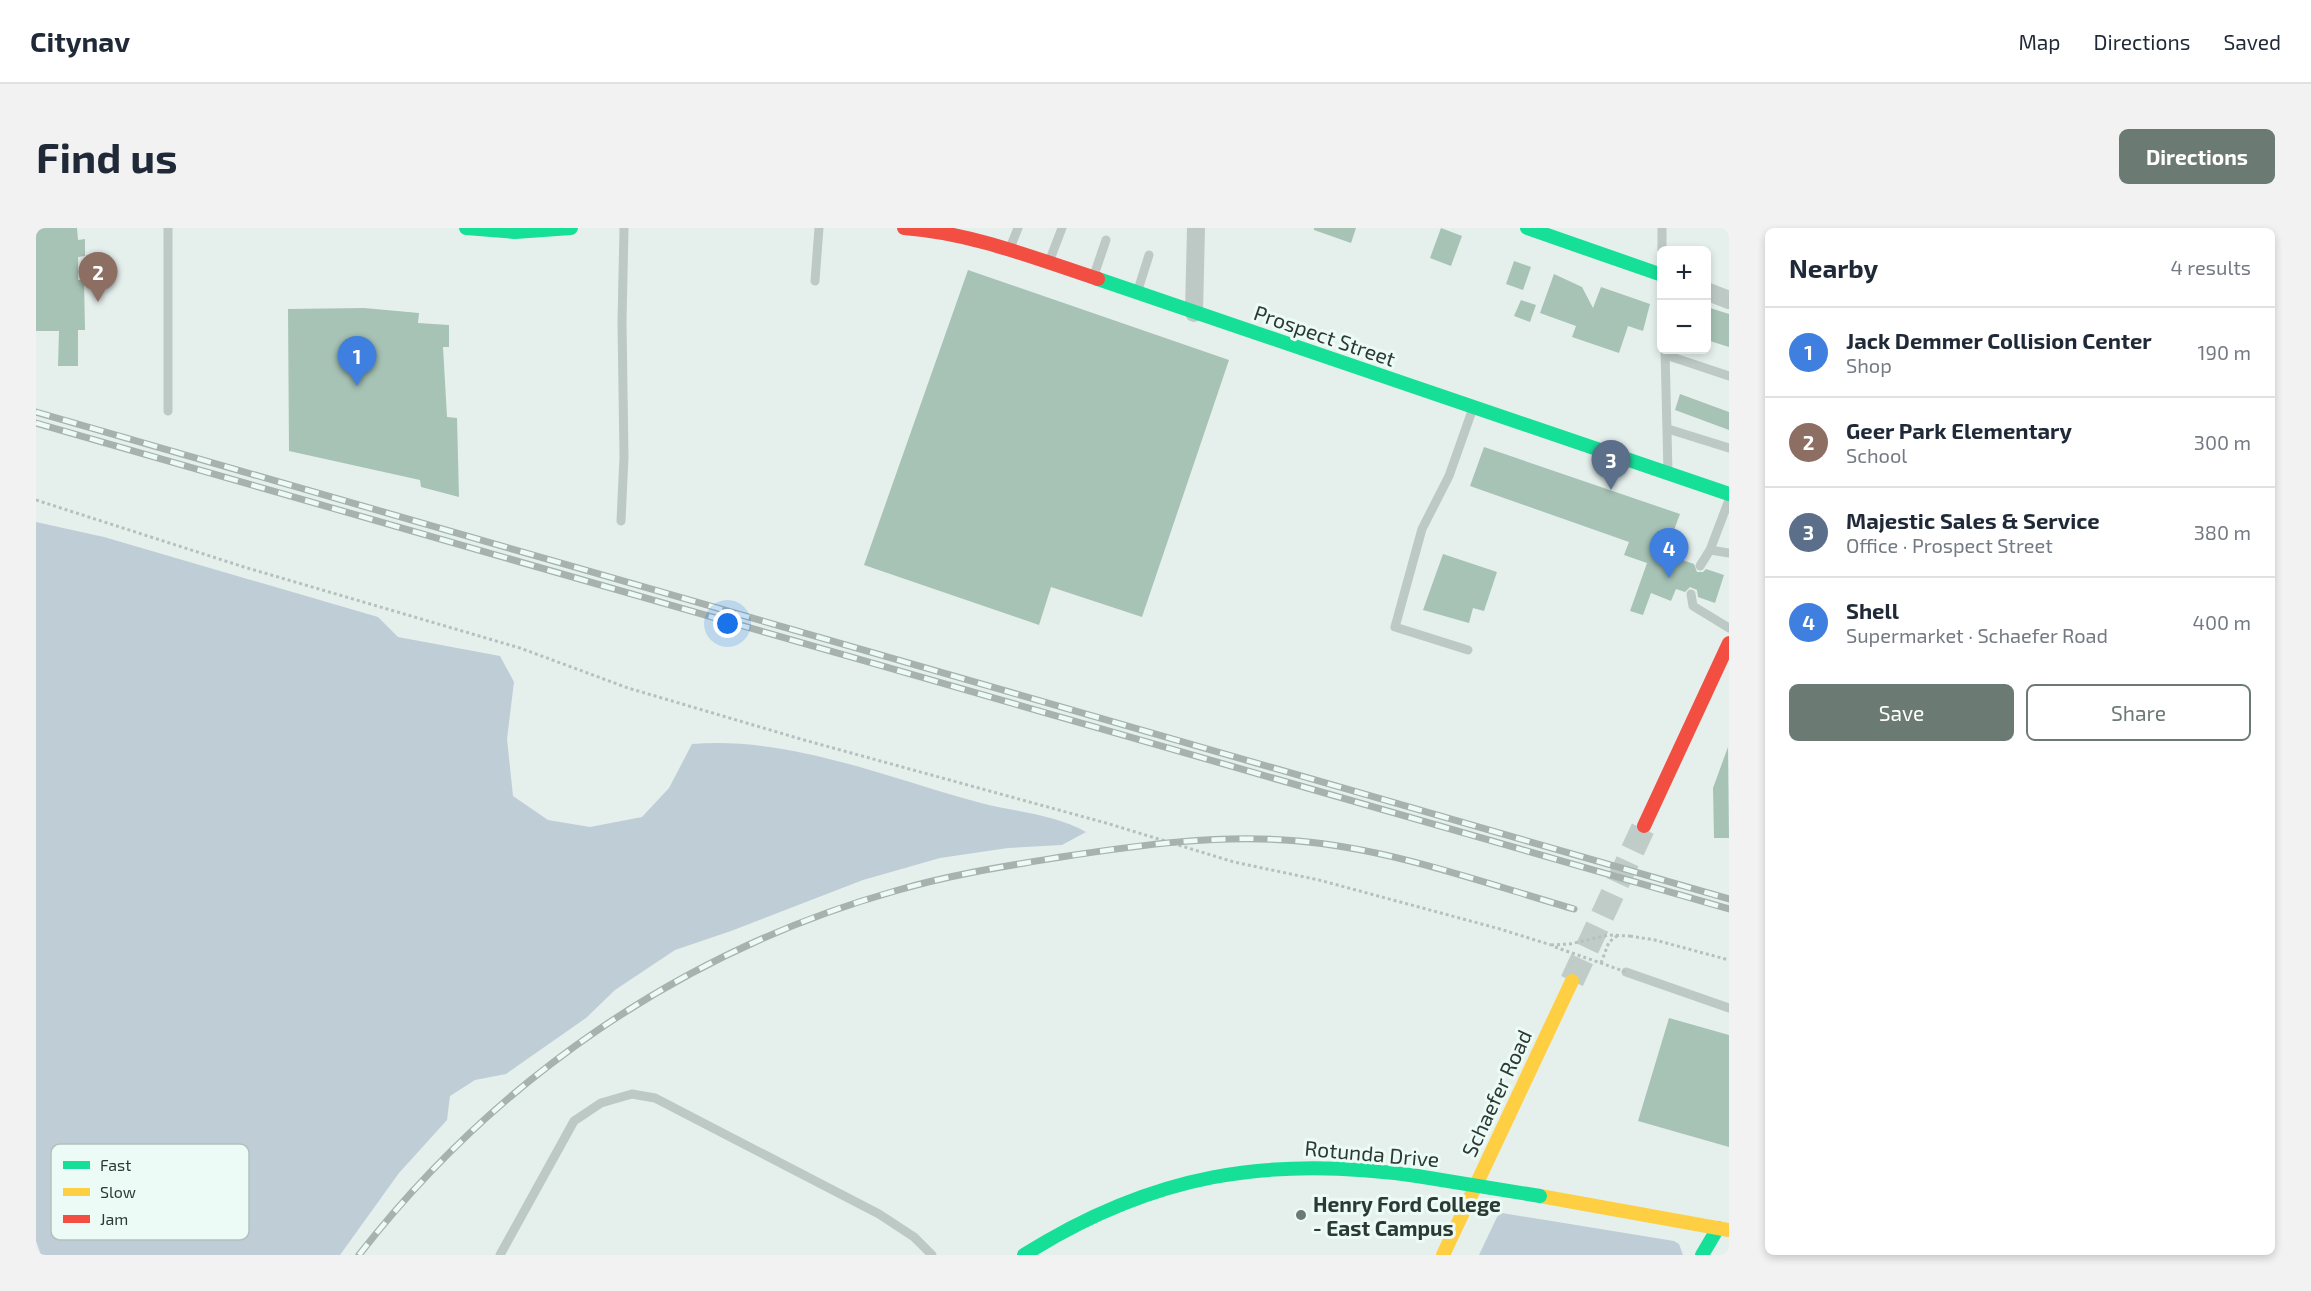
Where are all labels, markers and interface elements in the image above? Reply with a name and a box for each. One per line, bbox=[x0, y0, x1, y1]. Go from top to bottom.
text: Citynav bbox=[30, 24, 130, 58]
text: Map bbox=[2018, 29, 2061, 54]
text: Directions bbox=[2094, 29, 2190, 54]
text: Saved bbox=[2223, 29, 2281, 54]
button: Directions bbox=[2119, 129, 2275, 184]
text: Find us bbox=[36, 131, 178, 181]
map controls bbox=[1657, 246, 1711, 354]
button: + bbox=[1657, 246, 1711, 300]
text: Nearby bbox=[1789, 252, 1878, 283]
pin: 2 bbox=[78, 253, 118, 302]
text: 4 results bbox=[2171, 255, 2251, 279]
street label: Prospect Street bbox=[1251, 299, 1399, 371]
button: − bbox=[1657, 300, 1711, 354]
text: Jack Demmer Collision Center bbox=[1846, 327, 2152, 353]
pin: 1 bbox=[338, 336, 376, 386]
text: 1 bbox=[1804, 340, 1813, 364]
text: 190 m bbox=[2198, 340, 2251, 364]
text: Shop bbox=[1846, 353, 1892, 377]
text: Geer Park Elementary bbox=[1846, 417, 2072, 443]
text: 2 bbox=[1803, 430, 1814, 454]
text: 300 m bbox=[2194, 430, 2251, 454]
pin: 3 bbox=[1592, 440, 1630, 490]
text: School bbox=[1846, 443, 1907, 467]
text: Majestic Sales & Service bbox=[1846, 507, 2100, 533]
text: 3 bbox=[1803, 520, 1814, 544]
text: 380 m bbox=[2194, 520, 2251, 544]
pin: 4 bbox=[1650, 528, 1688, 578]
text: Office · Prospect Street bbox=[1846, 533, 2053, 557]
text: Shell bbox=[1846, 597, 1899, 623]
your location bbox=[713, 609, 742, 638]
text: 4 bbox=[1802, 610, 1815, 634]
text: 400 m bbox=[2193, 610, 2251, 634]
text: Supermarket · Schaefer Road bbox=[1846, 623, 2108, 647]
button: Save bbox=[1789, 684, 2014, 741]
button: Share bbox=[2026, 684, 2251, 741]
street label: Schaefer Road bbox=[1456, 1026, 1536, 1160]
street label: Rotunda Drive bbox=[1304, 1135, 1440, 1171]
legend bbox=[51, 1144, 249, 1240]
text: Fast bbox=[100, 1155, 131, 1174]
text: Slow bbox=[100, 1182, 136, 1201]
place label: Henry Ford College - East Campus bbox=[1313, 1191, 1501, 1240]
marker: Henry Ford College - East Campus bbox=[1294, 1208, 1308, 1222]
text: Jam bbox=[100, 1209, 128, 1228]

